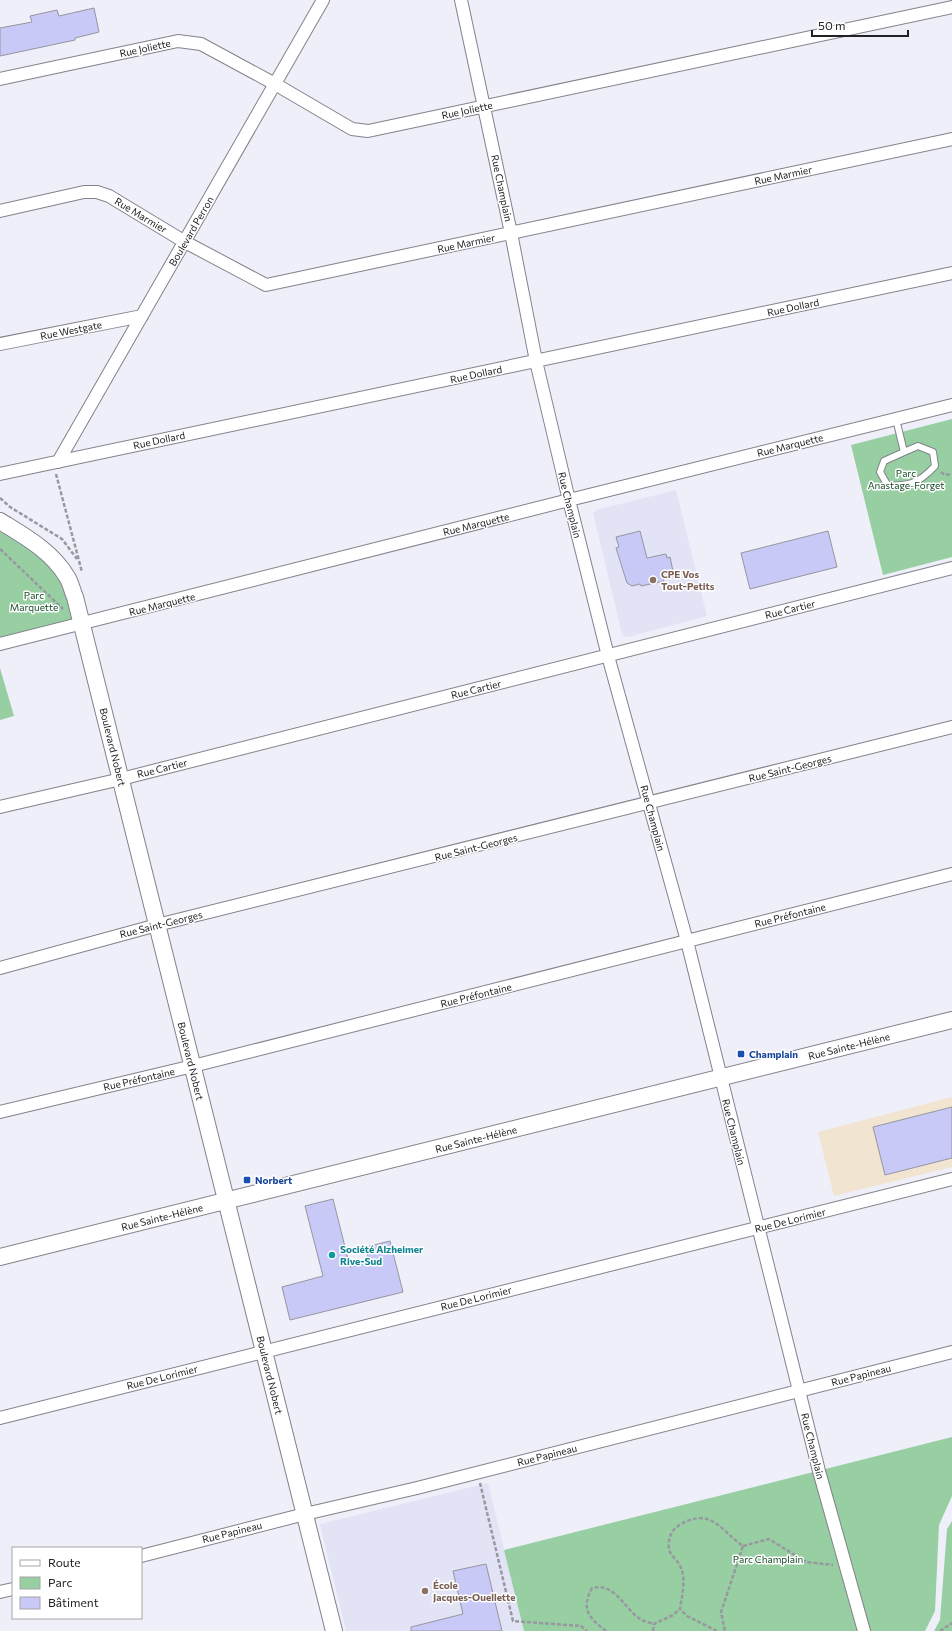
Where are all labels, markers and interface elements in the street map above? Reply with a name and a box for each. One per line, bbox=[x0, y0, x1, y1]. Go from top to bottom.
scale bar bbox=[812, 12, 908, 38]
text: 50 m bbox=[818, 18, 846, 32]
street label: Rue Joliette bbox=[118, 37, 172, 59]
street label: Rue Joliette bbox=[440, 99, 494, 121]
street label: Rue Champlain bbox=[489, 154, 515, 222]
street label: Rue Marmier bbox=[753, 163, 813, 187]
street label: Boulevard Perron bbox=[166, 194, 216, 268]
street label: Rue Marmier bbox=[113, 195, 169, 235]
street label: Rue Marmier bbox=[436, 231, 496, 255]
street label: Rue Dollard bbox=[766, 296, 820, 318]
street label: Rue Westgate bbox=[39, 318, 103, 342]
street label: Rue Dollard bbox=[449, 363, 503, 385]
street label: Rue Dollard bbox=[132, 429, 186, 451]
street label: Rue Marquette bbox=[756, 431, 824, 459]
park label: Parc Anastage-Forget bbox=[868, 467, 944, 491]
street label: Rue Champlain bbox=[556, 471, 584, 539]
street label: Rue Marquette bbox=[442, 510, 510, 538]
place label: CPE Vos Tout-Petits bbox=[661, 568, 715, 592]
marker: CPE Vos Tout-Petits bbox=[648, 575, 658, 585]
park label: Parc Marquette bbox=[10, 589, 58, 613]
street label: Rue Marquette bbox=[128, 590, 196, 618]
street label: Rue Cartier bbox=[764, 597, 816, 621]
street label: Rue Cartier bbox=[450, 677, 502, 701]
street label: Boulevard Nobert bbox=[97, 707, 129, 787]
street label: Rue Saint-Georges bbox=[747, 752, 833, 784]
street label: Rue Cartier bbox=[136, 756, 188, 780]
street label: Rue Champlain bbox=[638, 784, 668, 852]
street label: Rue Saint-Georges bbox=[433, 831, 519, 863]
street label: Rue Préfontaine bbox=[753, 900, 827, 930]
street label: Rue Saint-Georges bbox=[118, 908, 204, 940]
street label: Rue Préfontaine bbox=[439, 980, 513, 1010]
street label: Boulevard Nobert bbox=[175, 1021, 207, 1101]
street label: Rue Sainte-Hélène bbox=[807, 1030, 891, 1062]
place label: Champlain bbox=[749, 1048, 798, 1060]
marker: Champlain bbox=[736, 1049, 746, 1059]
street label: Rue Préfontaine bbox=[102, 1065, 176, 1093]
street label: Rue Champlain bbox=[720, 1098, 748, 1166]
street label: Rue Sainte-Hélène bbox=[434, 1123, 518, 1155]
place label: Norbert bbox=[255, 1174, 292, 1186]
marker: Norbert bbox=[242, 1175, 252, 1185]
street label: Rue Sainte-Hélène bbox=[120, 1201, 204, 1233]
street label: Rue De Lorimier bbox=[753, 1205, 827, 1235]
place label: Société Alzheimer Rive-Sud bbox=[340, 1243, 423, 1267]
marker: Société Alzheimer Rive-Sud bbox=[327, 1250, 337, 1260]
street label: Rue De Lorimier bbox=[439, 1283, 513, 1313]
street label: Boulevard Nobert bbox=[254, 1335, 286, 1415]
street label: Rue De Lorimier bbox=[125, 1362, 199, 1392]
street label: Rue Papineau bbox=[830, 1362, 892, 1388]
street label: Rue Champlain bbox=[799, 1412, 827, 1480]
street label: Rue Papineau bbox=[516, 1442, 578, 1468]
street label: Rue Papineau bbox=[201, 1519, 263, 1545]
legend bbox=[12, 1547, 142, 1619]
park label: Parc Champlain bbox=[733, 1553, 803, 1565]
text: Route bbox=[48, 1555, 81, 1569]
text: Parc bbox=[48, 1575, 72, 1589]
place label: École Jacques-Ouellette bbox=[433, 1579, 516, 1603]
marker: École Jacques-Ouellette bbox=[420, 1586, 430, 1596]
text: Bâtiment bbox=[48, 1595, 99, 1609]

